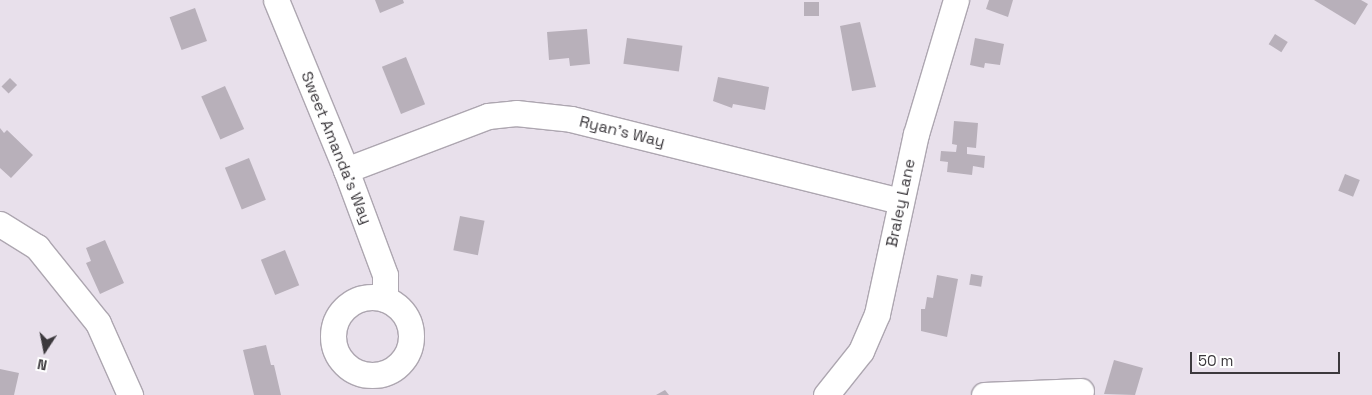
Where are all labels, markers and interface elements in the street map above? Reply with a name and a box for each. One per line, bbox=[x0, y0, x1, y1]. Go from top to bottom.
street label: Sweet Amanda's Way bbox=[296, 69, 376, 227]
street label: Ryan's Way bbox=[577, 112, 667, 152]
street label: Braley Lane bbox=[882, 157, 920, 249]
north arrow bbox=[20, 325, 70, 375]
scale bar bbox=[1192, 342, 1342, 374]
text: 50 m bbox=[1198, 351, 1233, 370]
text: N bbox=[36, 355, 48, 374]

